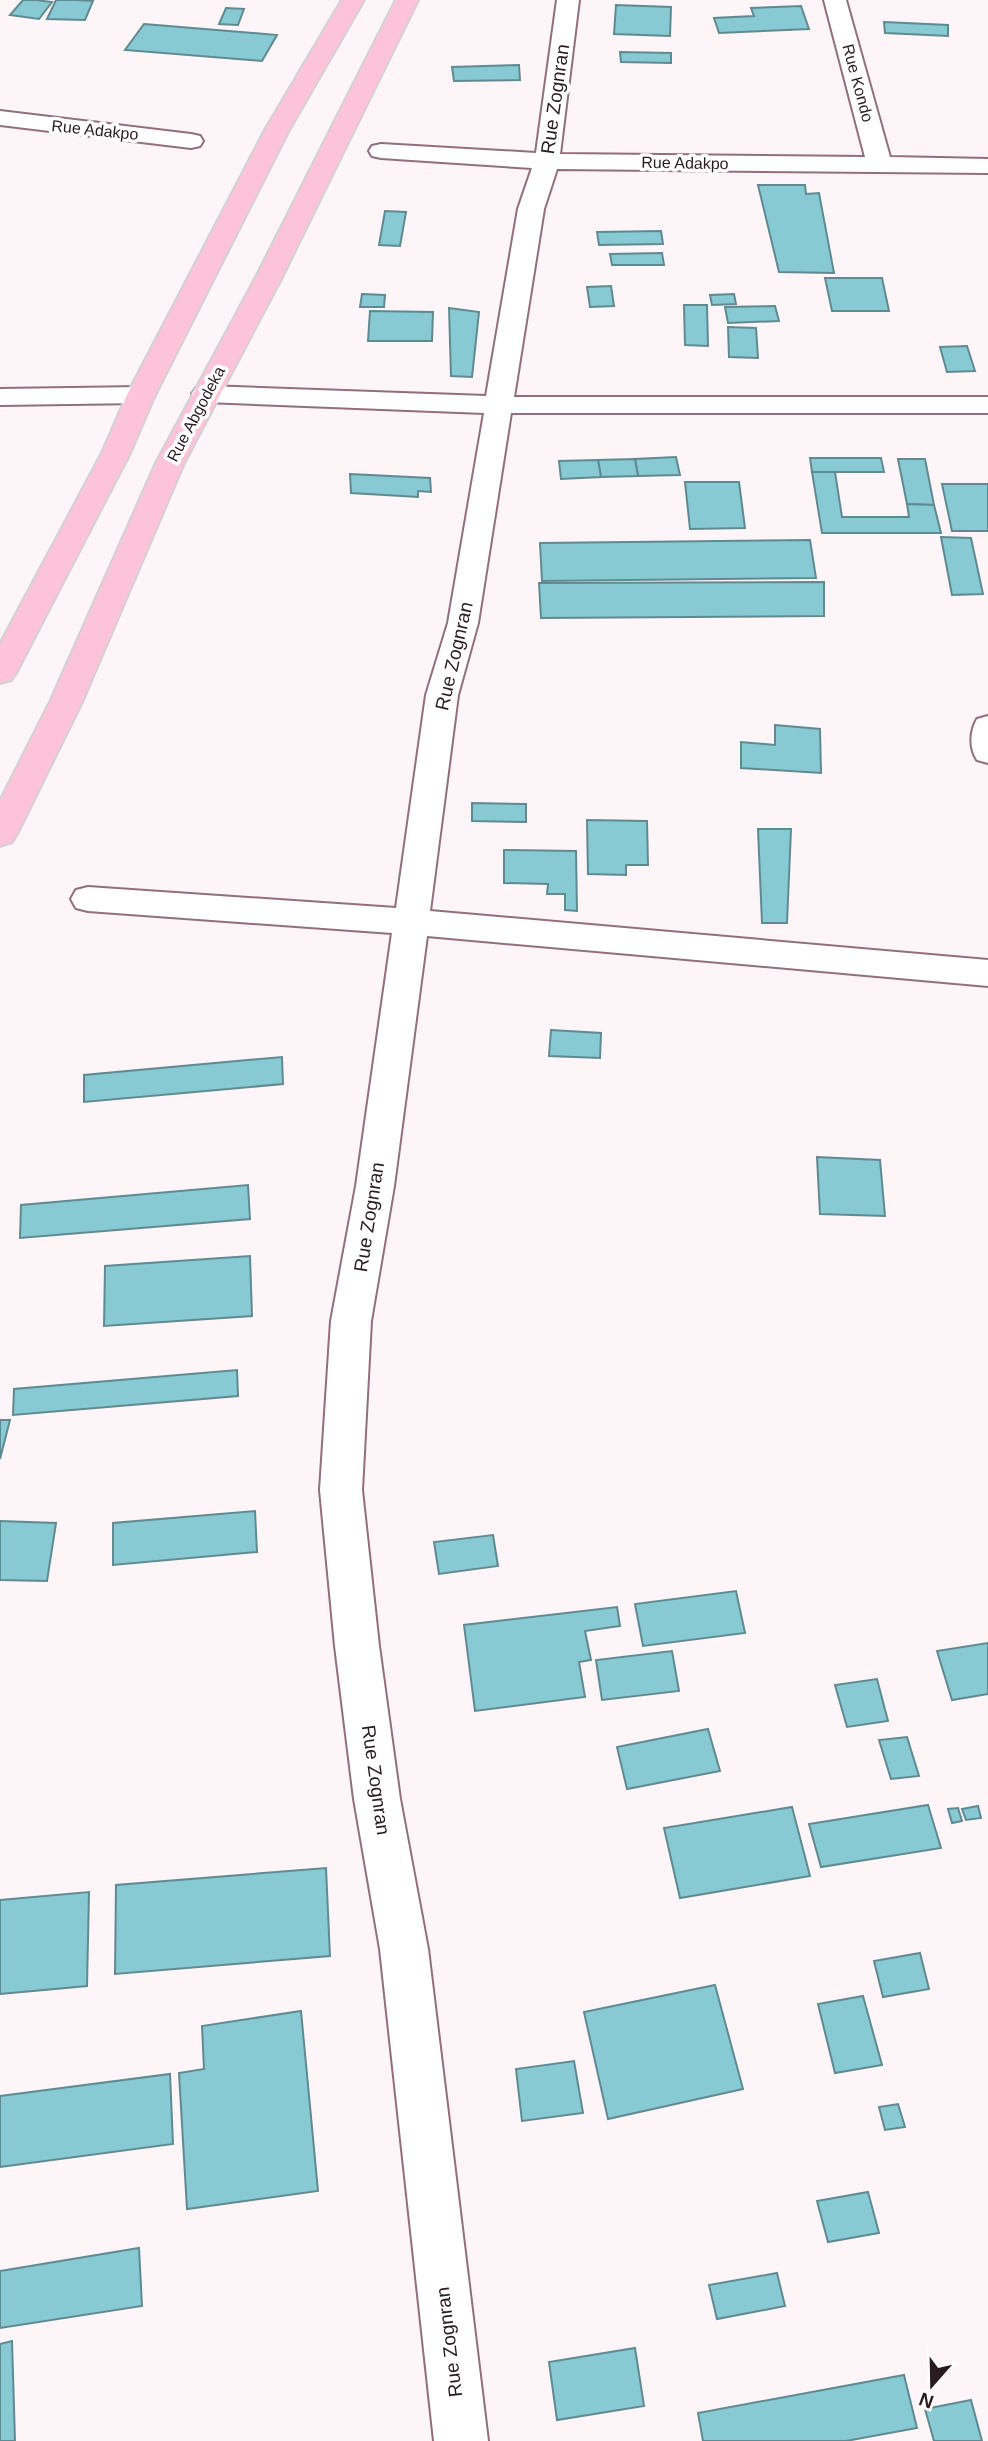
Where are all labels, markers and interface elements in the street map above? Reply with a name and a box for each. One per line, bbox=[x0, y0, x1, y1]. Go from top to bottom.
street label: Rue Kondo bbox=[839, 42, 877, 124]
street label: Rue Zognran bbox=[537, 43, 573, 155]
street label: Rue Adakpo bbox=[51, 117, 139, 143]
street label: Rue Adakpo bbox=[641, 154, 729, 172]
street label: Rue Abgodeka bbox=[164, 364, 228, 464]
street label: Rue Zognran bbox=[431, 600, 477, 712]
street label: Rue Zognran bbox=[350, 1161, 388, 1273]
street label: Rue Zognran bbox=[358, 1724, 394, 1836]
street label: Rue Zognran bbox=[432, 2286, 466, 2398]
north arrow bbox=[897, 2350, 967, 2420]
text: N bbox=[916, 2388, 936, 2413]

